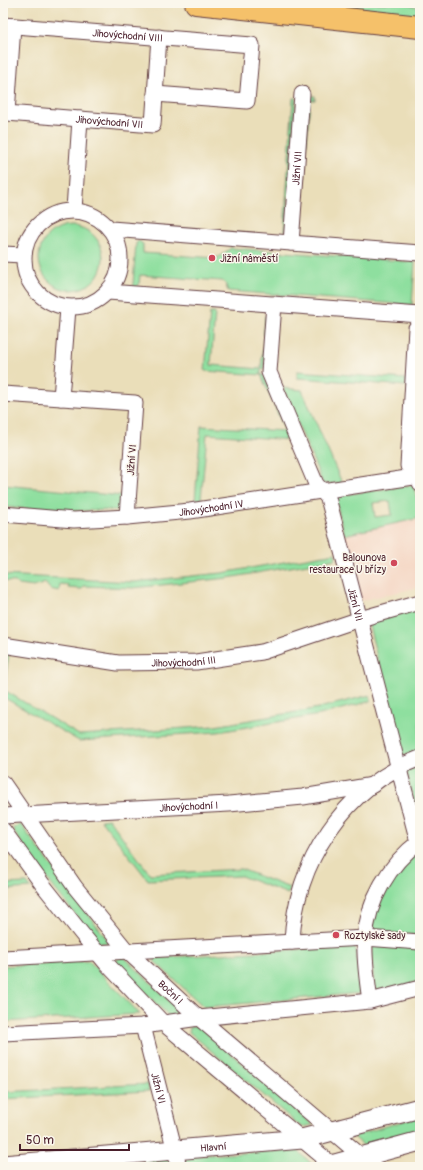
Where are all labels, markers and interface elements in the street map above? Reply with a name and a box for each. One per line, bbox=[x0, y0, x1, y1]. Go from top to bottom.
street label: Jihovýchodní VIII bbox=[92, 27, 163, 45]
street label: Jihovýchodní VII bbox=[75, 114, 144, 131]
street label: Jižní VII bbox=[290, 151, 305, 186]
marker: Jižní náměstí bbox=[207, 253, 217, 263]
place label: Jižní náměstí bbox=[220, 253, 278, 265]
street label: Jižní VI bbox=[125, 444, 139, 476]
street label: Jihovýchodní IV bbox=[178, 498, 244, 519]
place label: Balounova restaurace U břízy bbox=[309, 552, 387, 576]
marker: Balounova restaurace U břízy bbox=[389, 558, 399, 568]
street label: Jižní VII bbox=[345, 587, 365, 623]
street label: Jihovýchodní III bbox=[151, 654, 217, 670]
street label: Jihovýchodní I bbox=[159, 800, 219, 815]
marker: Roztylské sady bbox=[331, 930, 341, 940]
place label: Roztylské sady bbox=[344, 930, 406, 942]
street label: Boční I bbox=[155, 978, 185, 1007]
street label: Jižní VI bbox=[148, 1072, 168, 1105]
scale bar bbox=[20, 1126, 129, 1152]
text: 50 m bbox=[26, 1133, 54, 1148]
street label: Hlavní bbox=[200, 1141, 227, 1155]

